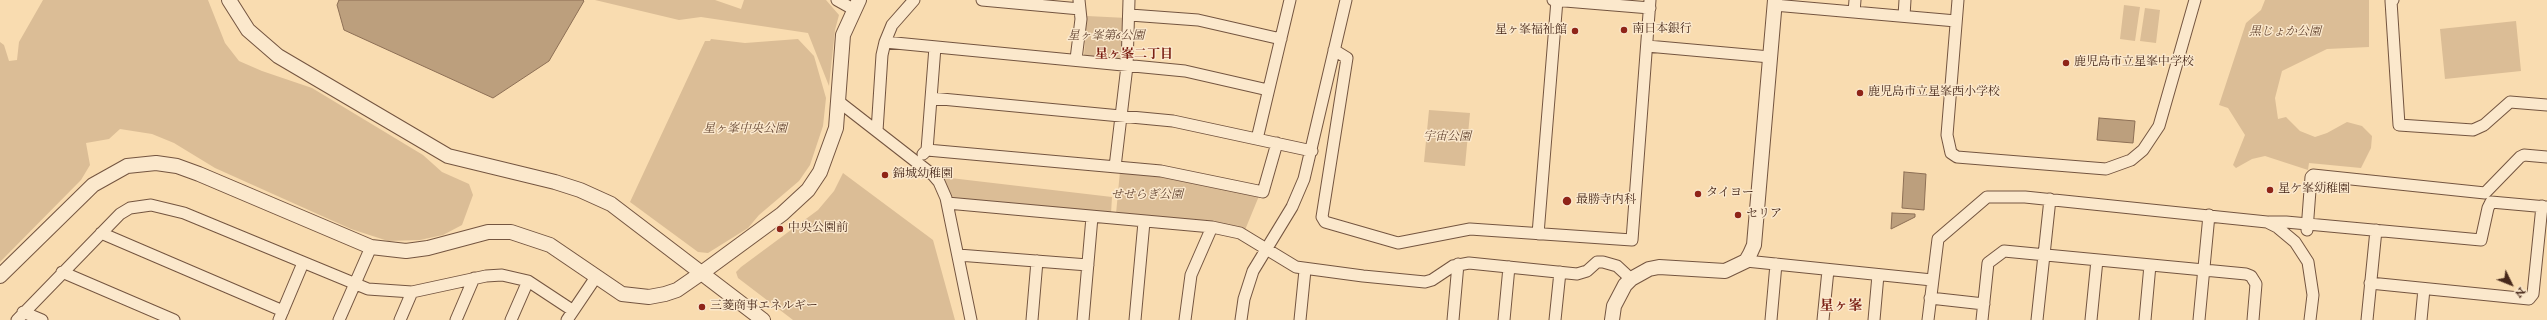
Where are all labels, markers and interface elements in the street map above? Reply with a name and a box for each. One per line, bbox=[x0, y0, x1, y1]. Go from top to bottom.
place label: 南日本銀行 bbox=[1632, 23, 1692, 37]
place label: 星ヶ峯福祉館 bbox=[1495, 24, 1567, 38]
marker: 南日本銀行 bbox=[1619, 25, 1629, 35]
marker: 星ヶ峯福祉館 bbox=[1570, 26, 1580, 36]
park label: 黒じょか公園 bbox=[2249, 26, 2321, 40]
park label: 星ヶ峯第6公園 bbox=[1067, 30, 1145, 44]
district label: 星ヶ峯二丁目 bbox=[1095, 47, 1173, 63]
place label: 鹿児島市立星峯中学校 bbox=[2074, 56, 2194, 70]
marker: 鹿児島市立星峯中学校 bbox=[2061, 58, 2071, 68]
place label: 鹿児島市立星峯西小学校 bbox=[1868, 86, 2000, 100]
marker: 鹿児島市立星峯西小学校 bbox=[1855, 88, 1865, 98]
park label: 星ヶ峯中央公園 bbox=[703, 123, 787, 137]
park label: 宇宙公園 bbox=[1423, 131, 1471, 145]
place label: 錦城幼稚園 bbox=[893, 168, 953, 182]
marker: 錦城幼稚園 bbox=[880, 170, 890, 180]
place label: 星ケ峯幼稚園 bbox=[2278, 183, 2350, 197]
marker: 星ケ峯幼稚園 bbox=[2265, 185, 2275, 195]
place label: タイヨー bbox=[1706, 187, 1754, 201]
park label: せせらぎ公園 bbox=[1111, 189, 1183, 203]
marker: タイヨー bbox=[1693, 189, 1703, 199]
place label: 最勝寺内科 bbox=[1576, 194, 1636, 208]
marker: 最勝寺内科 bbox=[1561, 195, 1573, 207]
place label: セリア bbox=[1746, 208, 1782, 222]
marker: セリア bbox=[1733, 210, 1743, 220]
place label: 中央公園前 bbox=[788, 222, 848, 236]
marker: 中央公園前 bbox=[775, 224, 785, 234]
north arrow bbox=[2491, 264, 2531, 304]
text: N bbox=[2511, 284, 2528, 300]
district label: 星ヶ峯 bbox=[1820, 299, 1862, 315]
place label: 三菱商事エネルギー bbox=[710, 300, 818, 314]
marker: 三菱商事エネルギー bbox=[697, 302, 707, 312]

